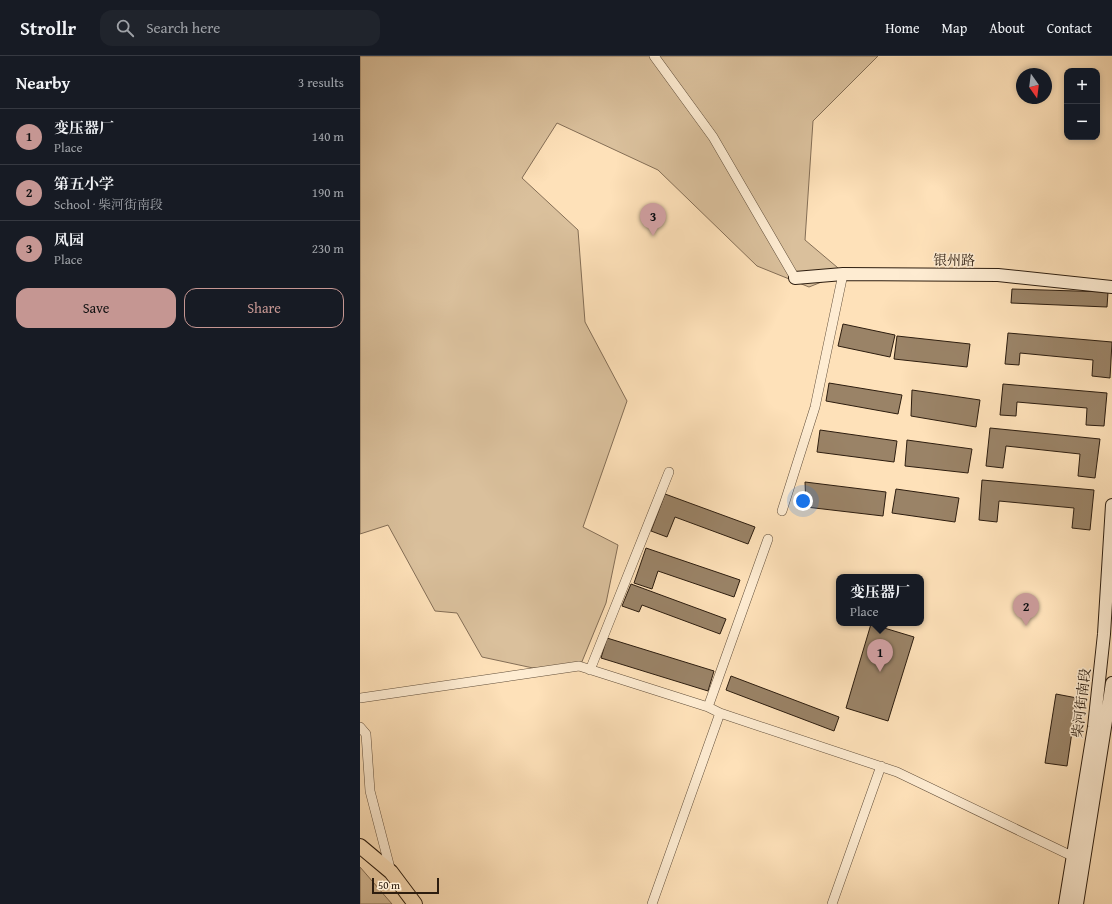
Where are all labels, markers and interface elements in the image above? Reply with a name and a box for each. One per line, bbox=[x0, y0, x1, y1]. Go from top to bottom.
search box bbox=[100, 10, 380, 46]
text: Strollr bbox=[20, 14, 76, 42]
icon: search bbox=[114, 17, 136, 39]
text: Search here bbox=[146, 17, 220, 38]
text: Home bbox=[885, 18, 920, 38]
text: Map bbox=[942, 18, 967, 38]
text: About bbox=[989, 18, 1025, 38]
text: Contact bbox=[1047, 18, 1092, 38]
north arrow bbox=[1016, 68, 1052, 104]
map controls bbox=[1064, 68, 1100, 140]
button: + bbox=[1064, 68, 1100, 104]
text: Nearby bbox=[16, 70, 70, 95]
text: 3 results bbox=[298, 73, 344, 92]
button: − bbox=[1064, 104, 1100, 140]
text: 变压器厂 bbox=[54, 117, 114, 138]
text: 1 bbox=[26, 127, 32, 146]
text: 140 m bbox=[312, 127, 344, 146]
text: Place bbox=[54, 138, 83, 157]
text: 第五小学 bbox=[54, 173, 114, 194]
text: 2 bbox=[26, 183, 32, 202]
text: 190 m bbox=[312, 183, 344, 202]
text: School · 柴河街南段 bbox=[54, 195, 163, 214]
pin: 3 bbox=[640, 203, 666, 236]
text: 凤园 bbox=[54, 229, 84, 250]
text: 3 bbox=[26, 239, 32, 258]
text: 230 m bbox=[312, 239, 344, 258]
text: Place bbox=[54, 250, 83, 269]
street label: 银州路 bbox=[933, 250, 975, 270]
button: Save bbox=[16, 288, 176, 328]
button: Share bbox=[184, 288, 344, 328]
your location bbox=[793, 491, 813, 511]
popup bbox=[836, 574, 924, 626]
text: 变压器厂 bbox=[850, 581, 910, 602]
pin: 2 bbox=[1013, 593, 1039, 626]
text: Place bbox=[850, 602, 879, 621]
pin: 1 bbox=[867, 639, 893, 672]
street label: 柴河街南段 bbox=[1067, 667, 1095, 739]
scale bar bbox=[372, 876, 439, 895]
text: 50 m bbox=[378, 877, 400, 893]

